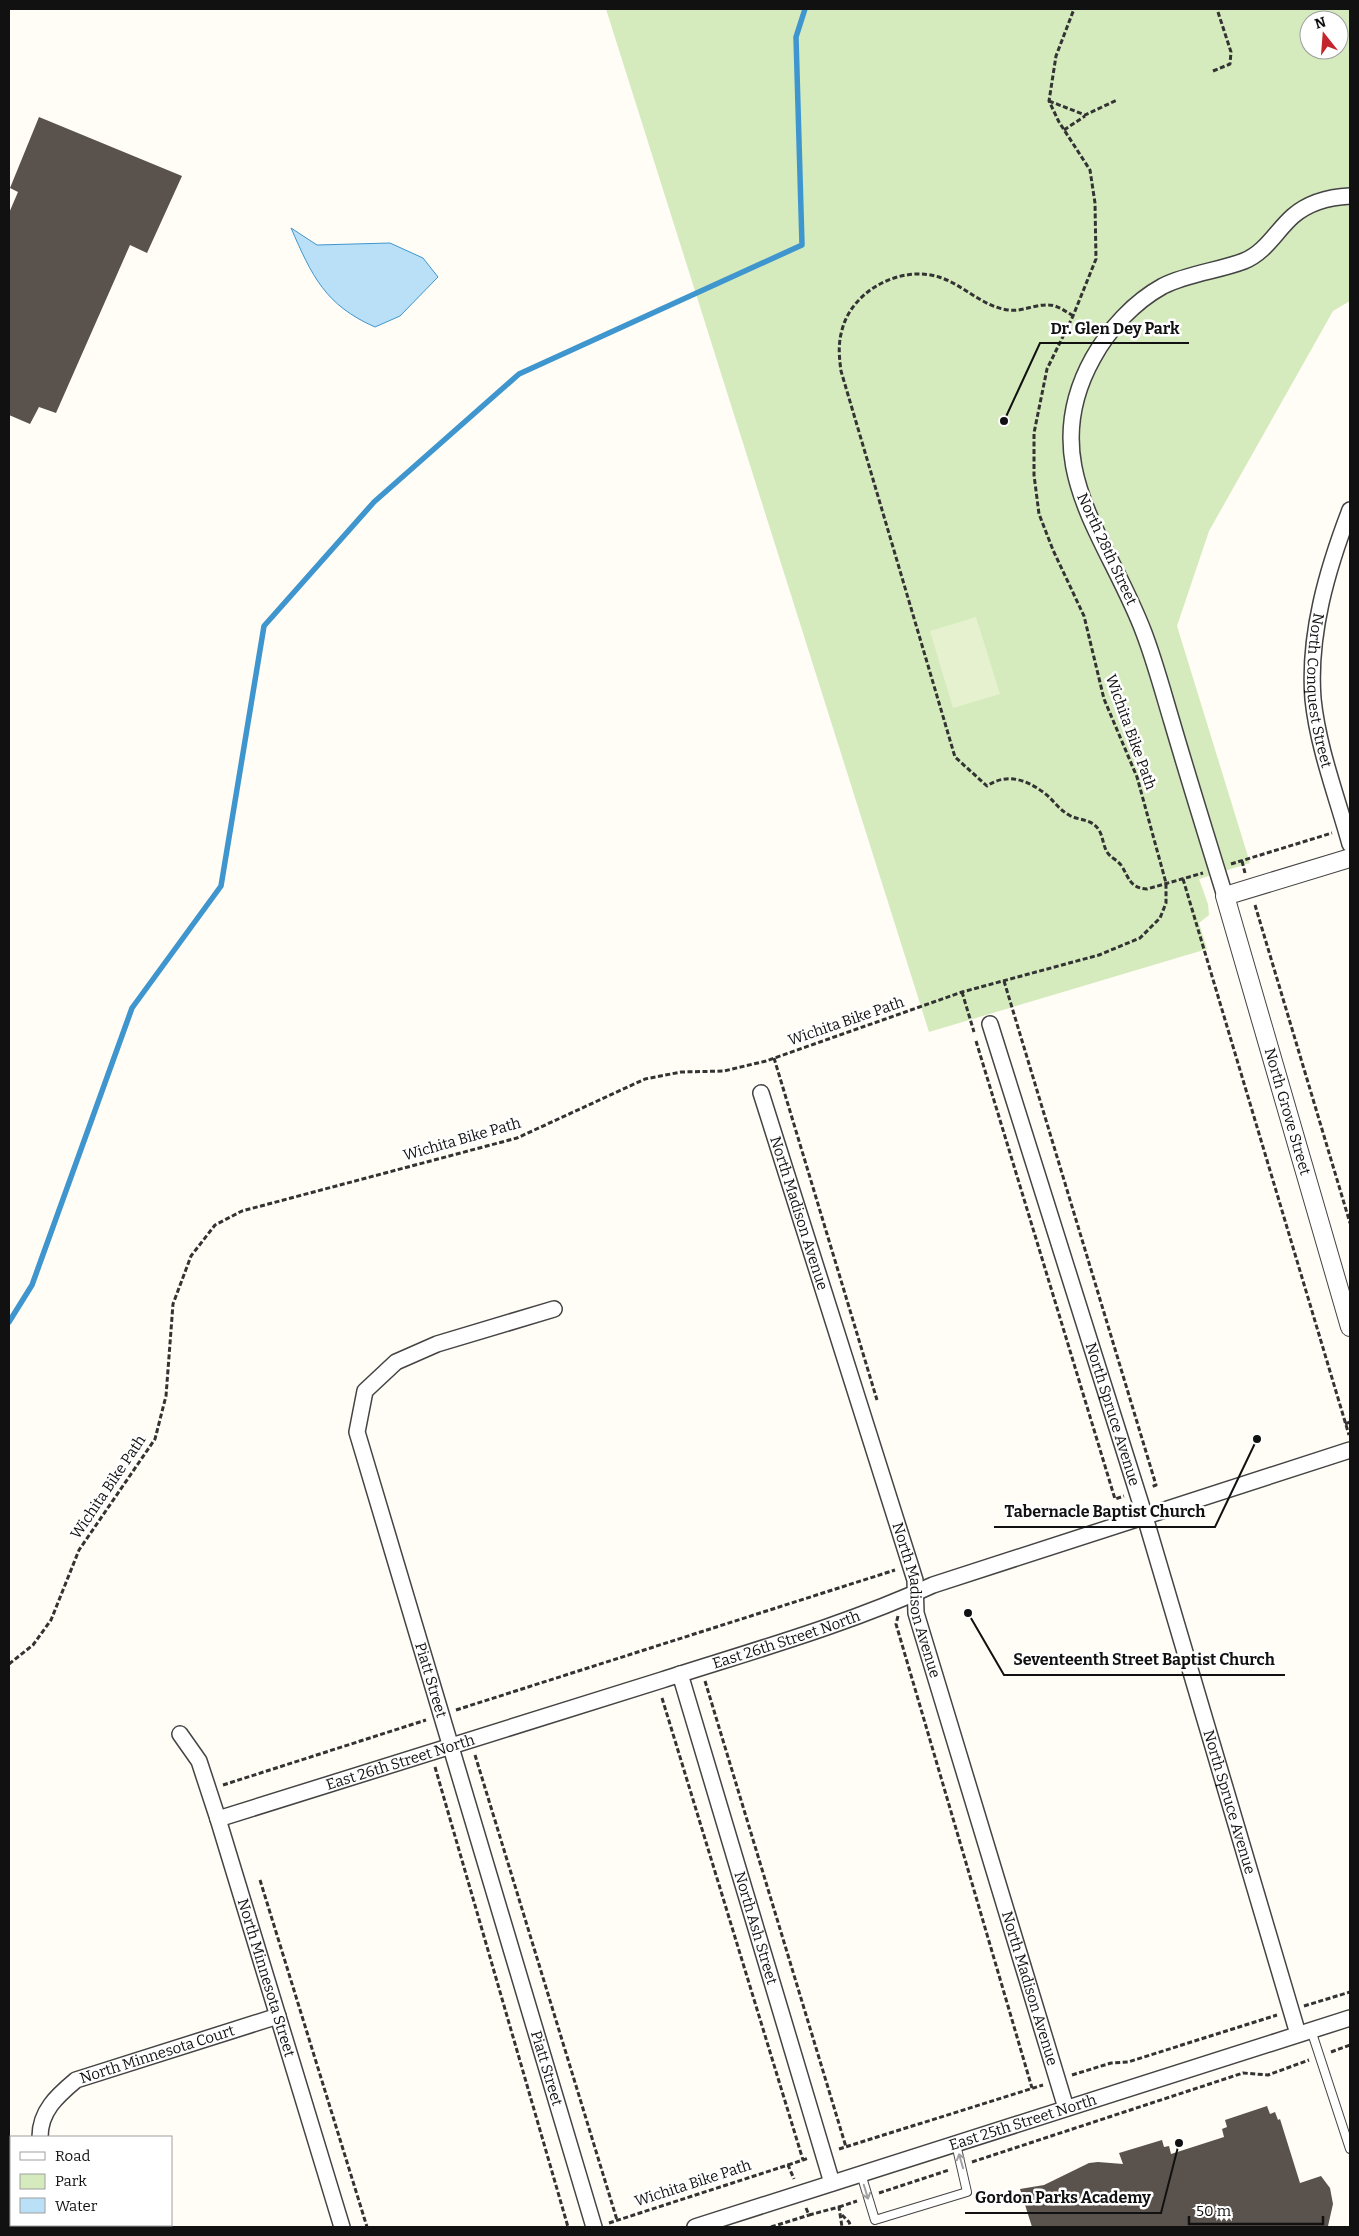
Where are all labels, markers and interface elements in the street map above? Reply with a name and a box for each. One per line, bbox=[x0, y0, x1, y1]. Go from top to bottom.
north arrow bbox=[1299, 10, 1349, 60]
text: N bbox=[1313, 13, 1328, 33]
callout: Dr. Glen Dey Park bbox=[1040, 312, 1189, 343]
text: Dr. Glen Dey Park bbox=[1050, 319, 1180, 338]
street label: North 28th Street bbox=[1073, 490, 1141, 608]
street label: North Conquest Street bbox=[1303, 612, 1336, 770]
street label: Wichita Bike Path bbox=[1102, 672, 1160, 793]
street label: Wichita Bike Path bbox=[786, 993, 907, 1049]
street label: North Grove Street bbox=[1261, 1046, 1315, 1178]
street label: Wichita Bike Path bbox=[401, 1113, 523, 1164]
street label: North Madison Avenue bbox=[766, 1134, 832, 1292]
street label: North Spruce Avenue bbox=[1082, 1340, 1144, 1488]
street label: Wichita Bike Path bbox=[67, 1431, 150, 1542]
callout: Tabernacle Baptist Church bbox=[994, 1496, 1215, 1527]
text: Tabernacle Baptist Church bbox=[1005, 1502, 1205, 1521]
street label: North Madison Avenue bbox=[888, 1520, 944, 1680]
street label: East 26th Street North bbox=[710, 1607, 863, 1672]
street label: Piatt Street bbox=[411, 1640, 451, 1720]
callout: Seventeenth Street Baptist Church bbox=[1004, 1644, 1285, 1675]
text: Seventeenth Street Baptist Church bbox=[1013, 1650, 1275, 1669]
street label: North Spruce Avenue bbox=[1200, 1728, 1259, 1876]
street label: East 26th Street North bbox=[324, 1730, 477, 1794]
street label: North Ash Street bbox=[730, 1869, 781, 1987]
street label: North Minnesota Street bbox=[234, 1897, 299, 2060]
street label: North Madison Avenue bbox=[998, 1909, 1062, 2068]
street label: North Minnesota Court bbox=[77, 2021, 237, 2087]
street label: Piatt Street bbox=[527, 2028, 567, 2108]
street label: East 25th Street North bbox=[947, 2090, 1099, 2154]
legend bbox=[10, 2136, 172, 2226]
text: Road bbox=[55, 2147, 90, 2165]
one-way arrow bbox=[955, 2154, 965, 2170]
street label: Wichita Bike Path bbox=[633, 2155, 754, 2210]
text: Park bbox=[55, 2172, 87, 2190]
callout: Gordon Parks Academy bbox=[965, 2182, 1161, 2213]
one-way arrow bbox=[862, 2183, 872, 2199]
text: Gordon Parks Academy bbox=[975, 2188, 1151, 2207]
scale bar bbox=[1189, 2194, 1323, 2226]
text: Water bbox=[55, 2197, 98, 2215]
text: 50 m bbox=[1196, 2202, 1232, 2220]

